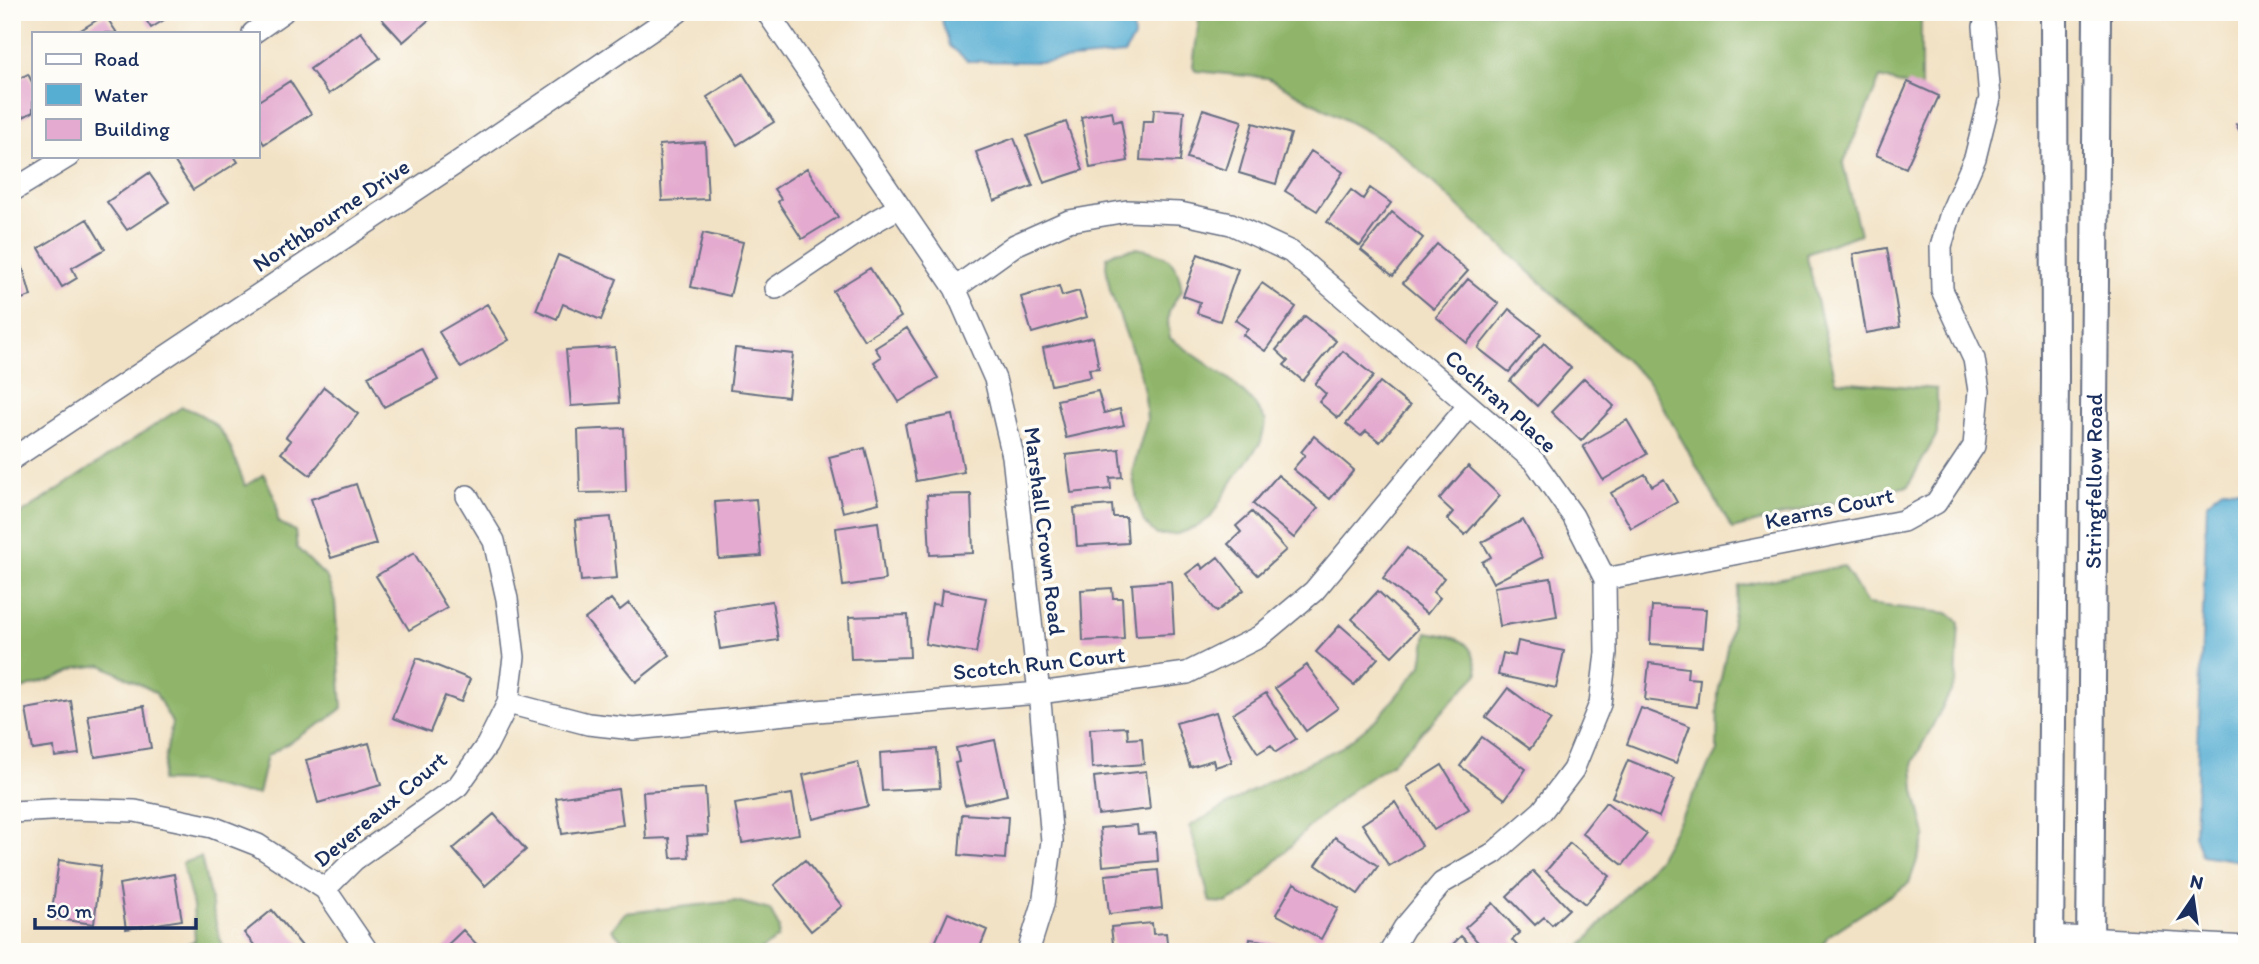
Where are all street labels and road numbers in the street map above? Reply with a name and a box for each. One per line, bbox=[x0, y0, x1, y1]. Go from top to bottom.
street label: Northbourne Drive bbox=[247, 152, 415, 278]
street label: Cochran Place bbox=[1439, 343, 1563, 459]
street label: Stringfellow Road bbox=[2079, 393, 2108, 569]
street label: Marshall Crown Road bbox=[1018, 425, 1072, 637]
street label: Kearns Court bbox=[1762, 481, 1896, 535]
street label: Scotch Run Court bbox=[951, 640, 1127, 686]
street label: Devereaux Court bbox=[308, 745, 453, 873]

